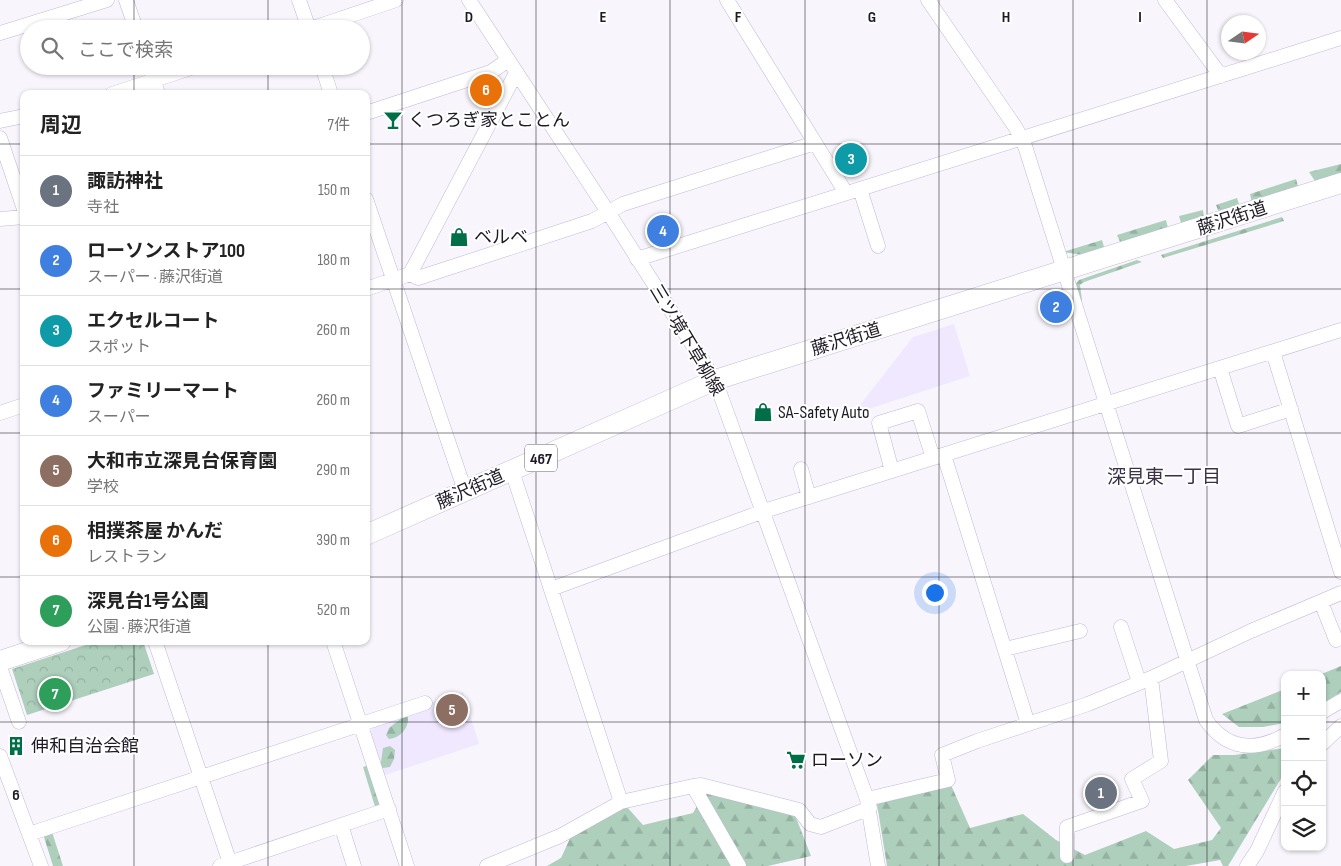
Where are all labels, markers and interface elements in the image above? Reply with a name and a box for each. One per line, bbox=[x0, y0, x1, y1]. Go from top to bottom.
text: D bbox=[465, 8, 473, 27]
text: E bbox=[600, 8, 607, 27]
text: F bbox=[735, 8, 742, 27]
text: G bbox=[868, 8, 876, 27]
text: H bbox=[1002, 8, 1010, 27]
text: I bbox=[1138, 8, 1142, 27]
north arrow bbox=[1221, 15, 1266, 60]
search box bbox=[20, 20, 370, 75]
icon: search bbox=[38, 34, 66, 62]
text: ここで検索 bbox=[78, 39, 173, 62]
pin: 6 bbox=[470, 71, 502, 109]
bar icon: くつろぎ家とことん bbox=[382, 109, 404, 131]
place label: くつろぎ家とことん bbox=[408, 110, 570, 131]
text: 周辺 bbox=[40, 113, 82, 138]
text: 7件 bbox=[328, 116, 350, 135]
pin: 3 bbox=[835, 140, 867, 178]
text: 諏訪神社 bbox=[87, 170, 163, 193]
text: 1 bbox=[53, 181, 59, 200]
text: 150 m bbox=[318, 181, 350, 200]
street label: 藤沢街道 bbox=[1195, 197, 1270, 240]
text: 寺社 bbox=[87, 198, 119, 217]
pin: 4 bbox=[647, 212, 679, 250]
shop icon: ベルベ bbox=[448, 226, 470, 248]
place label: ベルベ bbox=[474, 227, 528, 248]
text: ローソンストア100 bbox=[87, 240, 245, 263]
text: 2 bbox=[52, 251, 60, 270]
text: 180 m bbox=[317, 251, 350, 270]
text: スーパー · 藤沢街道 bbox=[87, 268, 223, 287]
street label: 三ツ境下草柳線 bbox=[645, 281, 728, 400]
pin: 2 bbox=[1040, 288, 1072, 326]
text: エクセルコート bbox=[87, 310, 220, 333]
street label: 藤沢街道 bbox=[809, 319, 884, 360]
text: 3 bbox=[52, 321, 60, 340]
text: 260 m bbox=[316, 321, 350, 340]
text: スポット bbox=[87, 338, 151, 357]
text: ファミリーマート bbox=[87, 380, 239, 403]
text: 4 bbox=[52, 391, 60, 410]
text: 260 m bbox=[316, 391, 350, 410]
shop icon: SA-Safety Auto bbox=[752, 401, 774, 423]
place label: SA-Safety Auto bbox=[778, 402, 870, 423]
text: スーパー bbox=[87, 408, 151, 427]
road number: 467 bbox=[525, 444, 557, 472]
text: 大和市立深見台保育園 bbox=[87, 450, 277, 473]
text: 5 bbox=[52, 461, 60, 480]
text: 290 m bbox=[316, 461, 350, 480]
street label: 藤沢街道 bbox=[433, 465, 507, 514]
district label: 深見東一丁目 bbox=[1107, 466, 1221, 489]
text: 学校 bbox=[87, 478, 119, 497]
text: 相撲茶屋 かんだ bbox=[87, 520, 223, 543]
text: 6 bbox=[52, 531, 60, 550]
text: 390 m bbox=[316, 531, 350, 550]
text: レストラン bbox=[87, 548, 167, 567]
your location bbox=[922, 580, 948, 606]
text: 深見台1号公園 bbox=[87, 590, 208, 613]
text: 7 bbox=[53, 601, 59, 620]
text: 520 m bbox=[317, 601, 350, 620]
text: 公園 · 藤沢街道 bbox=[87, 618, 191, 637]
map controls bbox=[1281, 671, 1326, 851]
button: + bbox=[1281, 671, 1326, 716]
pin: 7 bbox=[39, 675, 71, 713]
pin: 5 bbox=[436, 691, 468, 729]
button: − bbox=[1281, 716, 1326, 761]
building icon: 伸和自治会館 bbox=[5, 735, 27, 757]
place label: 伸和自治会館 bbox=[31, 736, 139, 757]
supermarket icon: ローソン bbox=[785, 749, 807, 771]
place label: ローソン bbox=[811, 750, 883, 771]
button: locate bbox=[1281, 761, 1326, 806]
pin: 1 bbox=[1085, 774, 1117, 812]
text: 6 bbox=[12, 786, 20, 805]
button: layers bbox=[1281, 806, 1326, 851]

